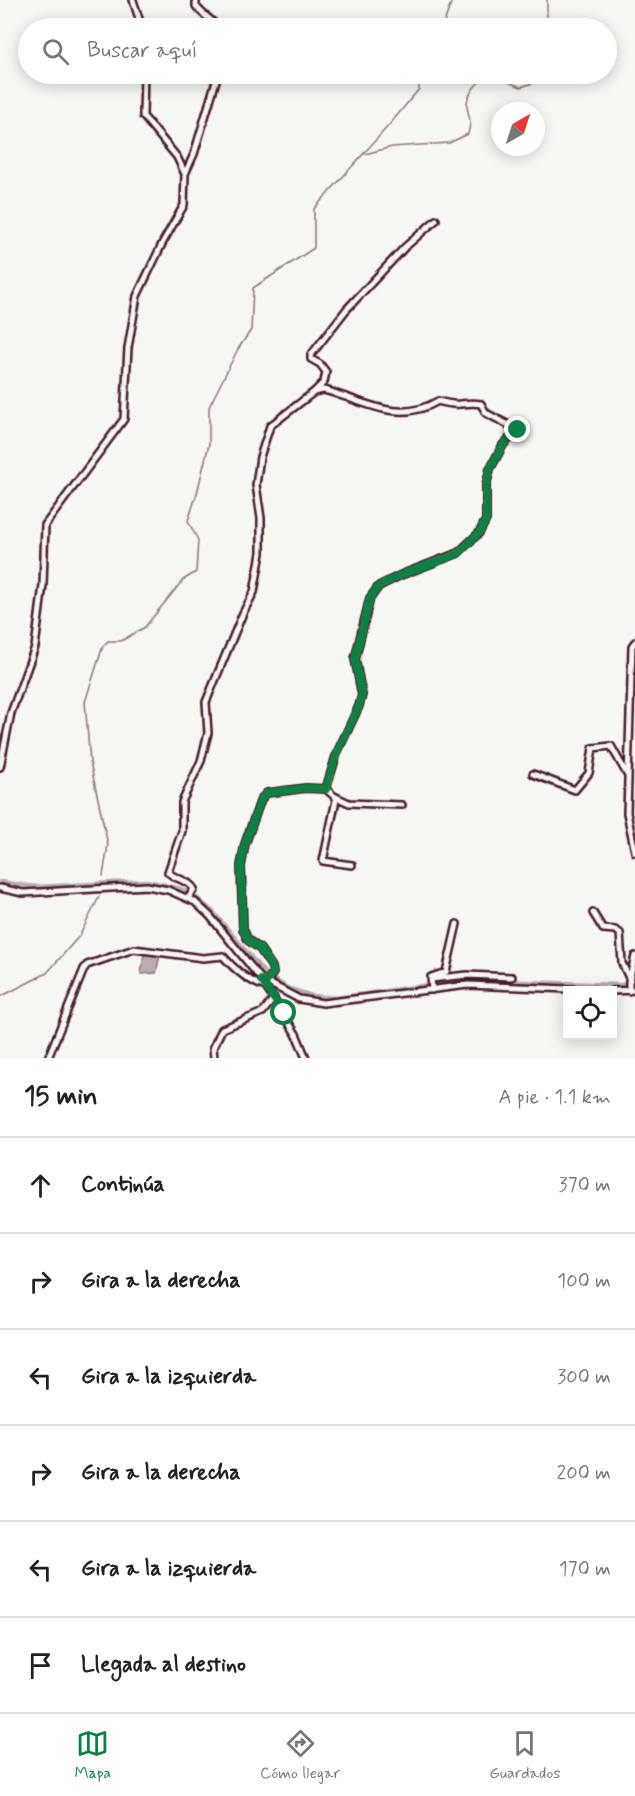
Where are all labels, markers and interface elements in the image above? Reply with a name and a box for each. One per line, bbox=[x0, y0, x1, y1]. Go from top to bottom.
search box bbox=[18, 18, 617, 84]
icon: search bbox=[39, 35, 72, 68]
text: Buscar aquí bbox=[87, 37, 198, 65]
north arrow bbox=[491, 102, 545, 156]
route end bbox=[504, 416, 530, 442]
map controls bbox=[563, 986, 617, 1040]
button: locate bbox=[563, 986, 617, 1040]
route start bbox=[270, 999, 296, 1025]
text: 15 min bbox=[24, 1080, 98, 1114]
text: A pie · 1.1 km bbox=[498, 1084, 611, 1111]
icon: ahead bbox=[24, 1169, 57, 1202]
text: Continúa bbox=[81, 1171, 165, 1199]
text: 370 m bbox=[559, 1172, 611, 1199]
icon: right bbox=[24, 1265, 57, 1298]
text: Gira a la derecha bbox=[81, 1267, 241, 1295]
text: 100 m bbox=[557, 1268, 611, 1295]
icon: left bbox=[24, 1361, 57, 1394]
text: Gira a la izquierda bbox=[81, 1363, 256, 1391]
text: 300 m bbox=[557, 1364, 611, 1391]
icon: right bbox=[24, 1457, 57, 1490]
text: Gira a la derecha bbox=[81, 1459, 241, 1487]
text: 200 m bbox=[556, 1460, 611, 1487]
icon: left bbox=[24, 1553, 57, 1586]
text: Gira a la izquierda bbox=[81, 1555, 256, 1583]
text: 170 m bbox=[559, 1556, 611, 1583]
icon: arrive bbox=[24, 1649, 57, 1682]
text: Llegada al destino bbox=[81, 1651, 246, 1679]
tab: Mapa bbox=[75, 1727, 111, 1784]
tab: Cómo llegar bbox=[260, 1727, 340, 1784]
tab: Guardados bbox=[489, 1727, 560, 1784]

